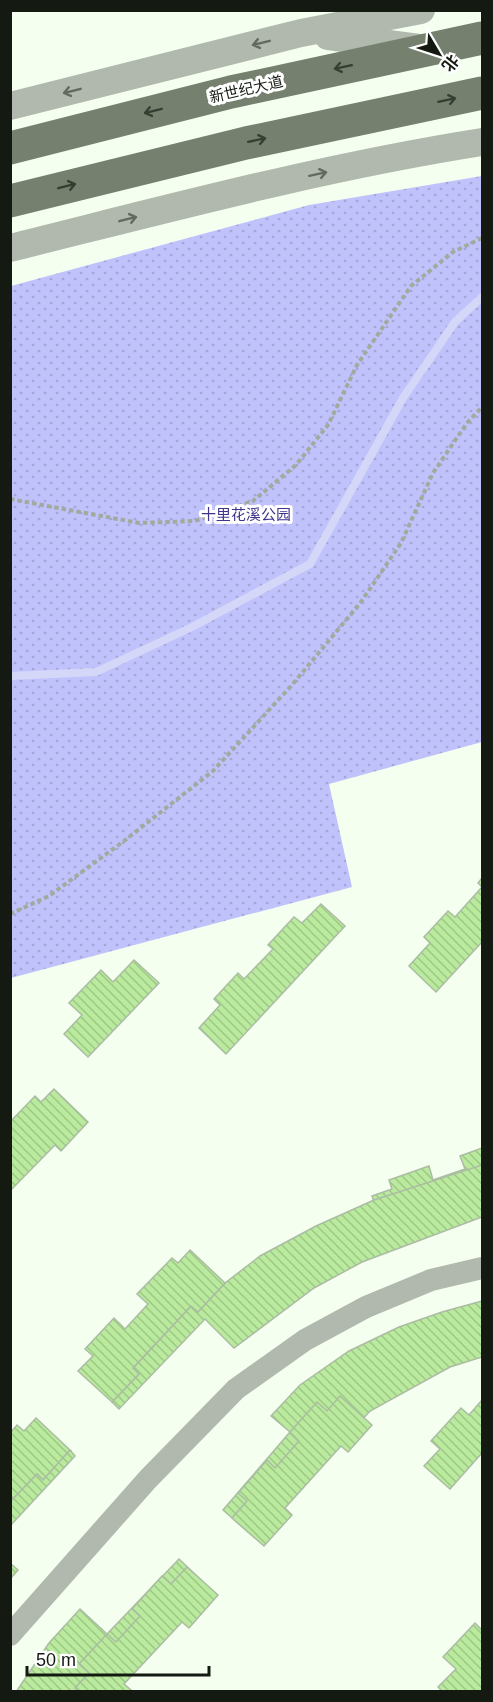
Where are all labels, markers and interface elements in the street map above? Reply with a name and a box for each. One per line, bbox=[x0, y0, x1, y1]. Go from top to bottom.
north arrow bbox=[409, 24, 469, 84]
one-way arrow bbox=[252, 38, 271, 49]
text: 北 bbox=[439, 52, 462, 75]
one-way arrow bbox=[334, 62, 353, 73]
street label: 新世纪大道 bbox=[208, 72, 284, 106]
one-way arrow bbox=[63, 85, 82, 97]
one-way arrow bbox=[438, 94, 457, 106]
one-way arrow bbox=[144, 106, 163, 118]
one-way arrow bbox=[247, 134, 266, 146]
one-way arrow bbox=[308, 168, 327, 180]
one-way arrow bbox=[57, 179, 76, 191]
one-way arrow bbox=[119, 212, 138, 224]
park label: 十里花溪公园 bbox=[201, 506, 291, 523]
scale bar bbox=[27, 1639, 208, 1677]
text: 50 m bbox=[36, 1650, 76, 1670]

